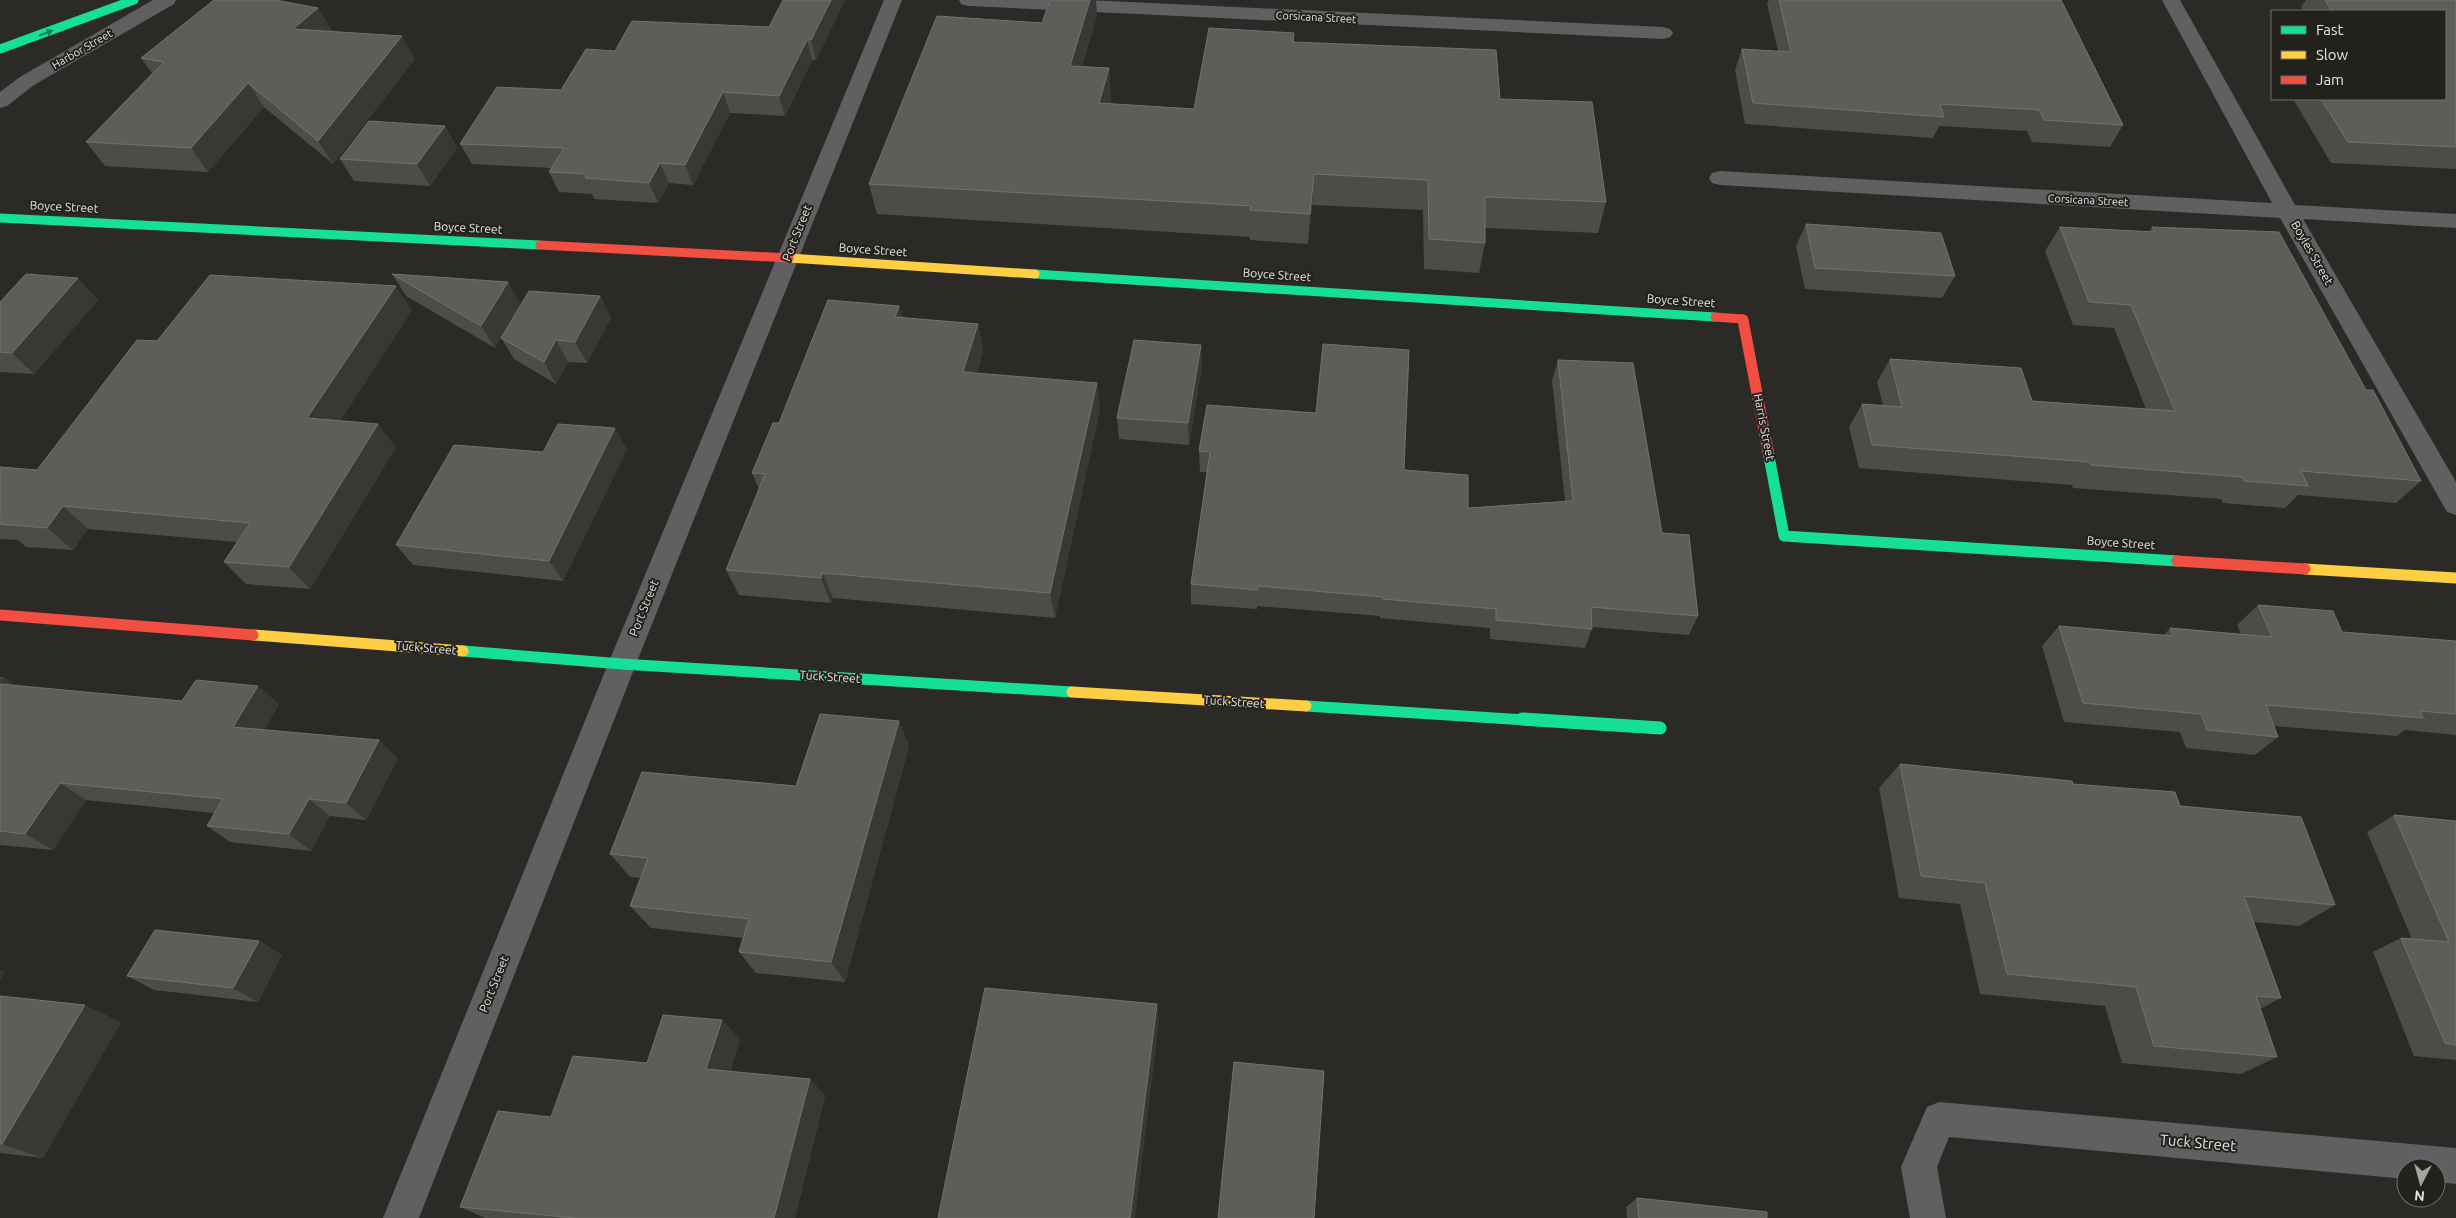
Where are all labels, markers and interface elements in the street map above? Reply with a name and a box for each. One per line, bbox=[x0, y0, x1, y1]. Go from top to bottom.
street label: Corsicana Street bbox=[1275, 9, 1357, 25]
legend bbox=[2271, 10, 2446, 100]
text: Fast bbox=[2316, 21, 2344, 38]
street label: Harbor Street bbox=[50, 27, 115, 71]
one-way arrow bbox=[39, 29, 54, 37]
text: Slow bbox=[2316, 46, 2349, 63]
text: Jam bbox=[2316, 71, 2344, 88]
street label: Corsicana Street bbox=[2047, 192, 2129, 208]
street label: Boyce Street bbox=[29, 198, 99, 215]
street label: Port Street bbox=[779, 202, 814, 263]
street label: Boyles Street bbox=[2289, 218, 2336, 287]
street label: Boyce Street bbox=[433, 219, 503, 236]
street label: Boyce Street bbox=[838, 241, 908, 258]
street label: Boyce Street bbox=[1242, 266, 1312, 283]
street label: Boyce Street bbox=[1646, 292, 1716, 309]
street label: Harris Street bbox=[1752, 392, 1777, 462]
street label: Boyce Street bbox=[2086, 534, 2156, 551]
street label: Port Street bbox=[626, 577, 661, 638]
street label: Tuck Street bbox=[395, 638, 457, 657]
street label: Tuck Street bbox=[799, 668, 861, 685]
street label: Tuck Street bbox=[1203, 693, 1265, 710]
street label: Port Street bbox=[476, 953, 511, 1014]
street label: Tuck Street bbox=[2159, 1131, 2237, 1154]
north arrow bbox=[2396, 1158, 2446, 1208]
text: N bbox=[2414, 1187, 2426, 1204]

